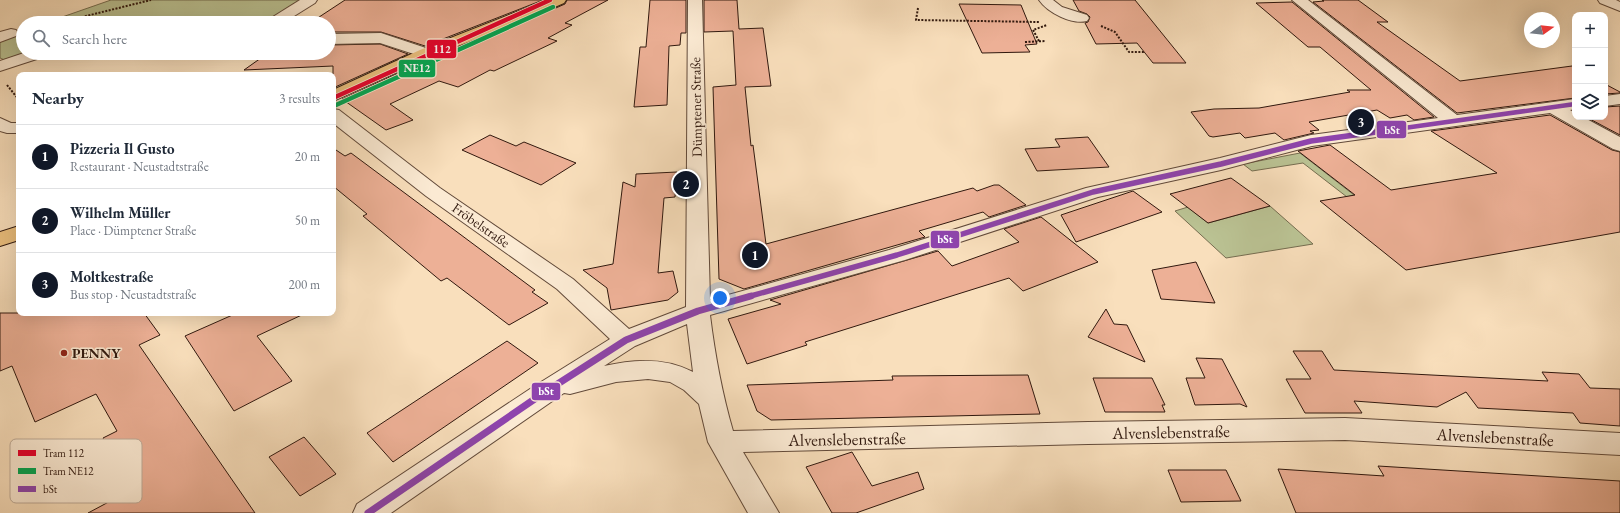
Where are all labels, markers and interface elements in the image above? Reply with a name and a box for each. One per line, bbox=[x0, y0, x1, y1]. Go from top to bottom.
north arrow bbox=[1524, 12, 1560, 48]
map controls bbox=[1572, 12, 1608, 120]
button: + bbox=[1572, 12, 1608, 48]
search box bbox=[16, 16, 336, 60]
icon: search bbox=[30, 27, 52, 49]
text: Search here bbox=[62, 29, 127, 48]
line badge: 112 bbox=[426, 39, 457, 59]
text: 112 bbox=[433, 42, 451, 56]
button: − bbox=[1572, 48, 1608, 84]
street label: Dümptener Straße bbox=[686, 56, 706, 157]
line badge: NE12 bbox=[398, 59, 436, 78]
text: NE12 bbox=[404, 61, 431, 75]
button: layers bbox=[1572, 84, 1608, 120]
text: Nearby bbox=[32, 87, 84, 109]
text: 3 results bbox=[279, 90, 320, 107]
pin: 3 bbox=[1348, 107, 1374, 137]
line badge: bSt bbox=[1376, 120, 1407, 139]
text: bSt bbox=[1384, 123, 1401, 137]
text: Pizzeria Il Gusto bbox=[70, 139, 175, 158]
text: 1 bbox=[42, 148, 48, 165]
text: 20 m bbox=[295, 148, 320, 165]
text: Restaurant · Neustadtstraße bbox=[70, 158, 209, 175]
pin: 2 bbox=[673, 169, 699, 199]
street label: Fröbelstraße bbox=[449, 199, 514, 252]
text: Wilhelm Müller bbox=[70, 203, 171, 222]
text: 2 bbox=[42, 212, 48, 229]
text: 50 m bbox=[295, 212, 320, 229]
text: Place · Dümptener Straße bbox=[70, 222, 196, 239]
line badge: bSt bbox=[930, 230, 960, 249]
text: bSt bbox=[937, 232, 954, 246]
pin: 1 bbox=[742, 240, 768, 270]
text: Moltkestraße bbox=[70, 267, 153, 286]
text: 3 bbox=[42, 276, 48, 293]
text: 200 m bbox=[289, 276, 320, 293]
text: Bus stop · Neustadtstraße bbox=[70, 286, 196, 303]
your location bbox=[710, 288, 730, 308]
place label: PENNY bbox=[72, 344, 121, 362]
marker: PENNY bbox=[59, 348, 69, 358]
line badge: bSt bbox=[531, 382, 561, 401]
text: bSt bbox=[538, 384, 555, 398]
street label: Alvenslebenstraße bbox=[1111, 420, 1230, 444]
street label: Alvenslebenstraße bbox=[1435, 423, 1555, 451]
street label: Alvenslebenstraße bbox=[787, 427, 906, 451]
legend bbox=[10, 439, 142, 503]
text: Tram 112 bbox=[43, 446, 85, 460]
text: Tram NE12 bbox=[43, 464, 94, 478]
text: bSt bbox=[43, 482, 58, 496]

